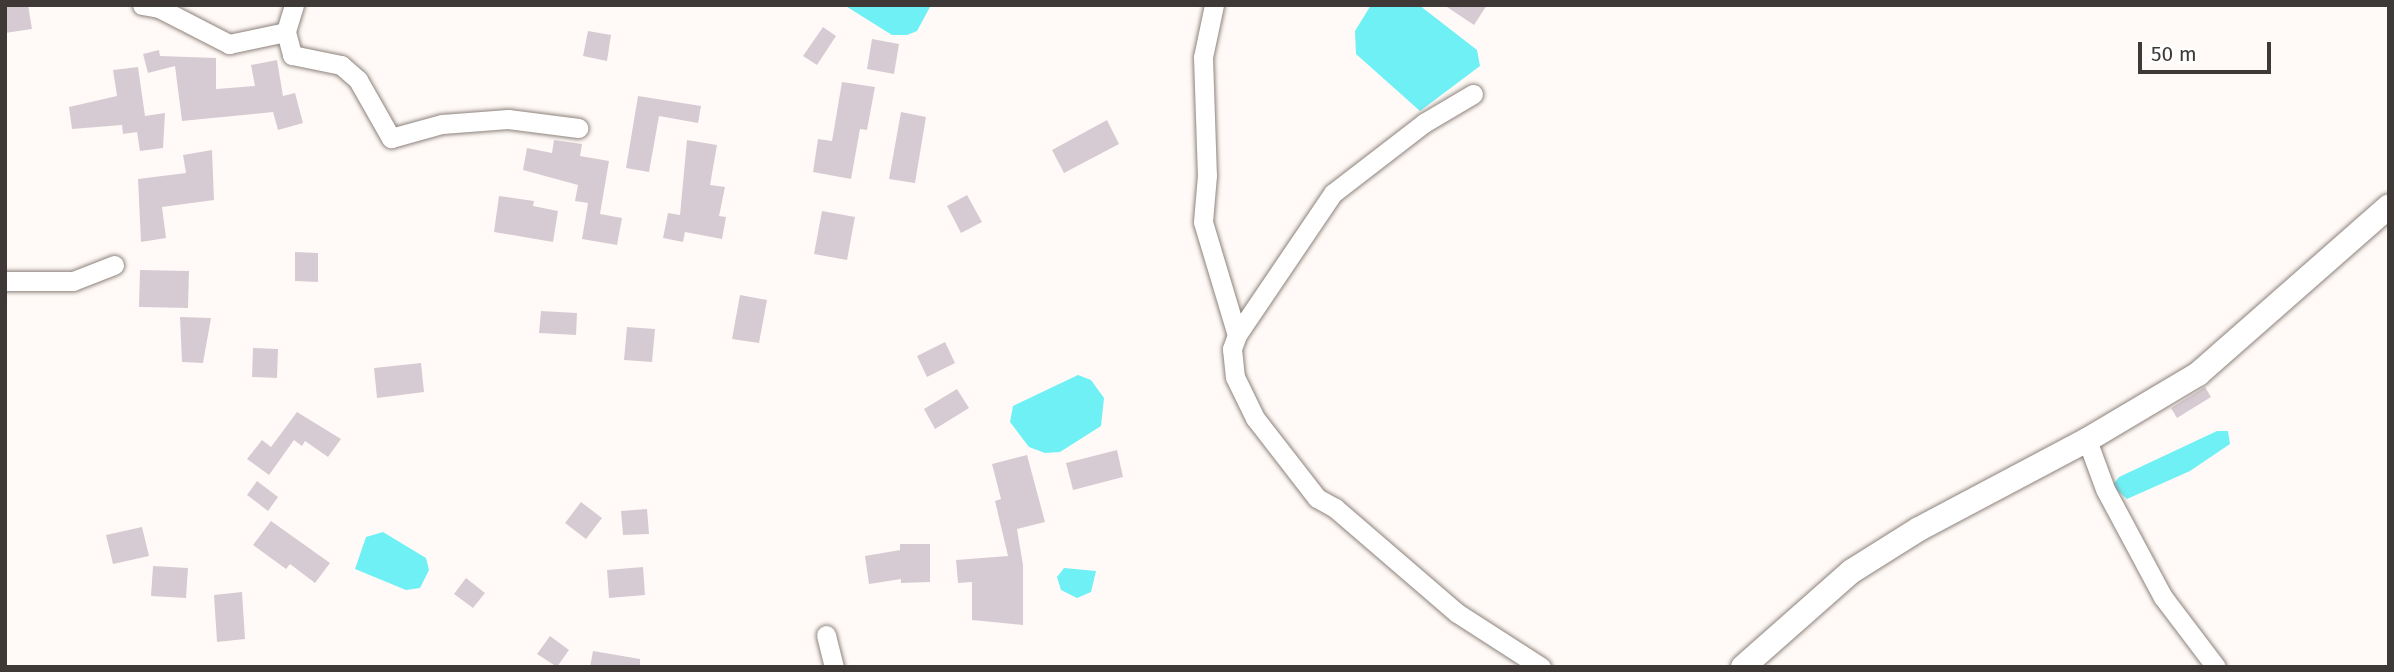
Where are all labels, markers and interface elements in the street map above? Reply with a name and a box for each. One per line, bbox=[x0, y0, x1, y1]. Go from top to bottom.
scale bar bbox=[2142, 28, 2275, 72]
text: 50 m bbox=[2151, 41, 2197, 67]

